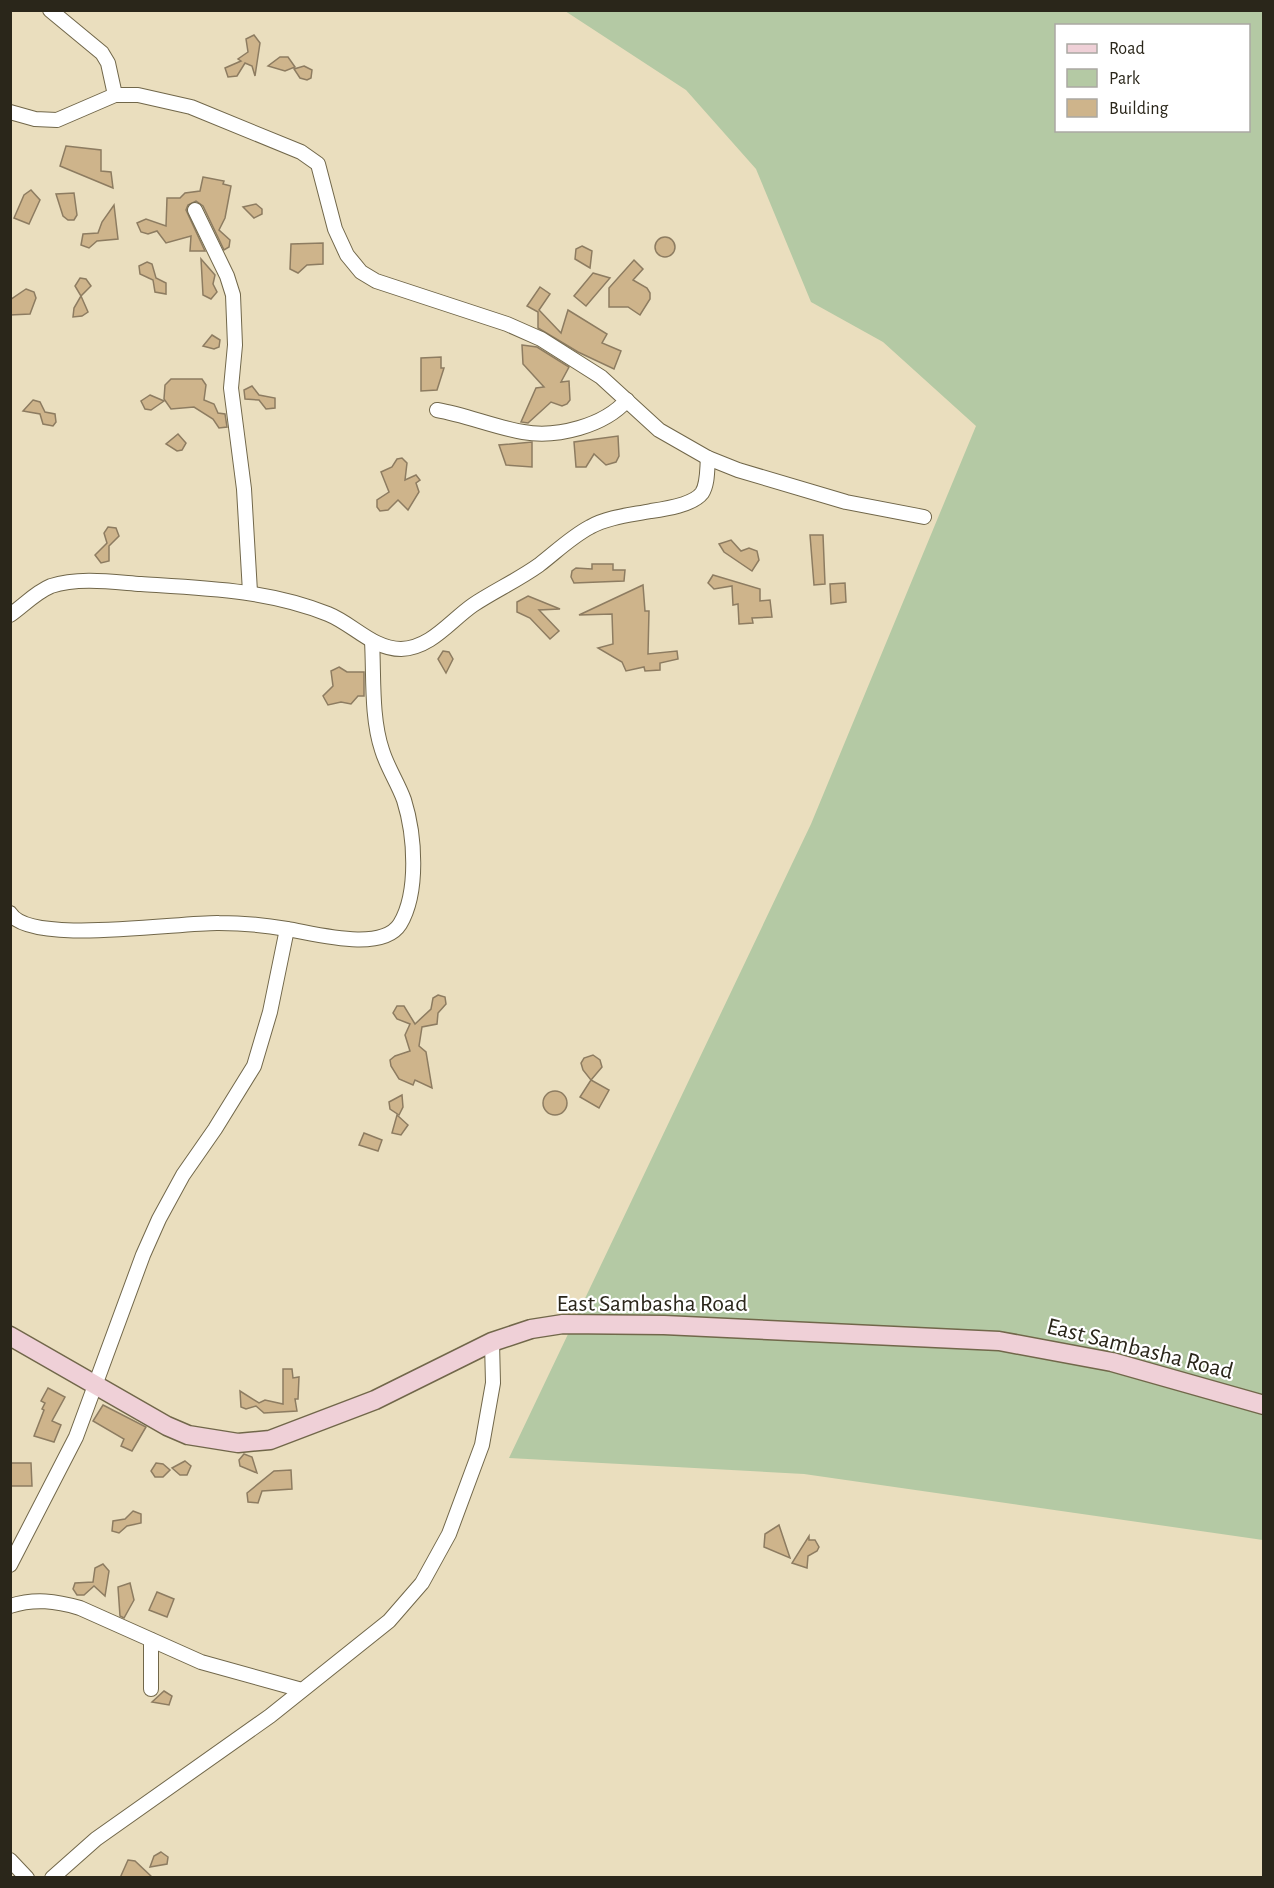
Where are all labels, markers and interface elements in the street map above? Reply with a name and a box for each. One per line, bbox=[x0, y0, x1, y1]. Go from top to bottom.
legend bbox=[1055, 24, 1250, 132]
text: Road bbox=[1109, 40, 1145, 58]
text: Park bbox=[1109, 70, 1141, 88]
text: Building bbox=[1109, 100, 1169, 118]
street label: East Sambasha Road bbox=[556, 1292, 748, 1316]
street label: East Sambasha Road bbox=[1044, 1314, 1236, 1384]

